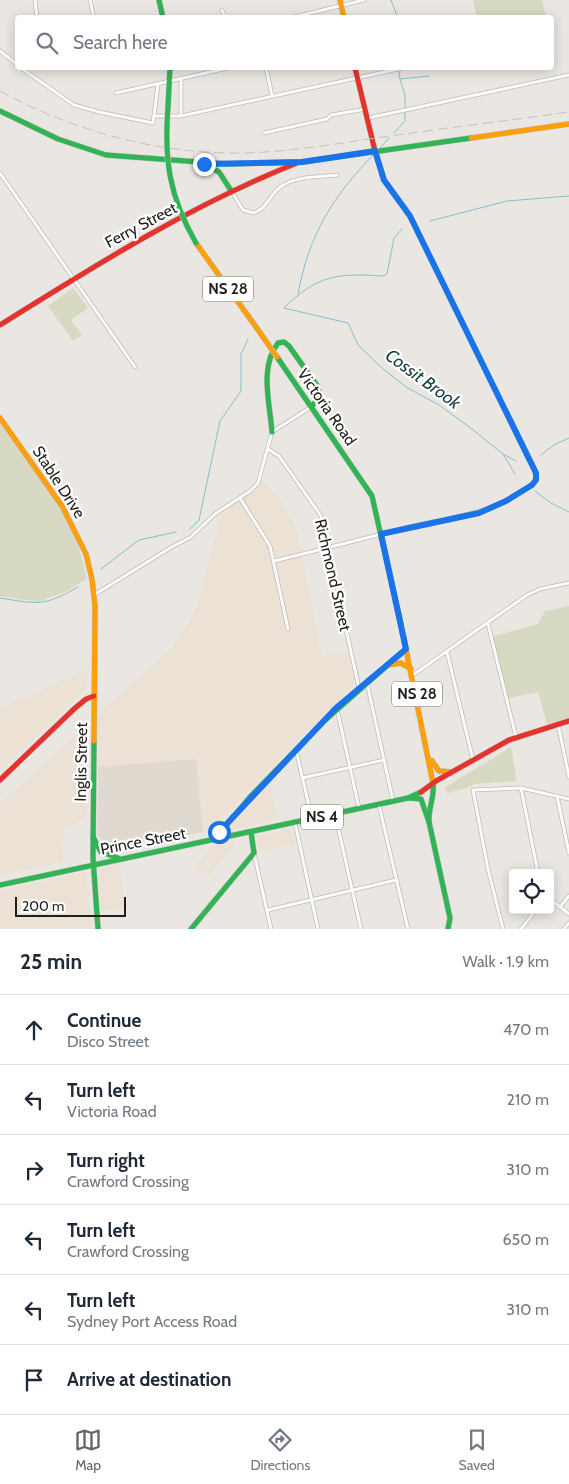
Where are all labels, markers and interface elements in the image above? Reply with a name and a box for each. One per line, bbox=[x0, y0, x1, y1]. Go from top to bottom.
search box bbox=[15, 15, 554, 70]
icon: search bbox=[33, 29, 61, 57]
text: Search here bbox=[73, 31, 167, 54]
route end bbox=[193, 153, 216, 176]
street label: Ferry Street bbox=[102, 198, 181, 252]
road number: NS 28 bbox=[203, 276, 253, 302]
water label: Cossit Brook bbox=[381, 344, 466, 414]
street label: Victoria Road bbox=[293, 365, 361, 449]
street label: Stable Drive bbox=[29, 442, 89, 522]
street label: Richmond Street bbox=[311, 517, 355, 633]
road number: NS 28 bbox=[392, 682, 442, 706]
street label: Inglis Street bbox=[71, 722, 91, 802]
road number: NS 4 bbox=[301, 804, 343, 830]
route start bbox=[208, 821, 231, 844]
street label: Prince Street bbox=[99, 823, 188, 859]
map controls bbox=[509, 869, 554, 914]
button: locate bbox=[509, 869, 554, 914]
scale bar bbox=[15, 894, 126, 917]
text: 200 m bbox=[22, 897, 64, 915]
text: 25 min bbox=[20, 949, 82, 974]
text: Walk · 1.9 km bbox=[462, 952, 549, 971]
text: Continue bbox=[67, 1009, 141, 1032]
icon: ahead bbox=[20, 1016, 48, 1044]
text: 470 m bbox=[503, 1020, 549, 1039]
text: Disco Street bbox=[67, 1032, 149, 1051]
text: Turn left bbox=[67, 1079, 135, 1102]
icon: left bbox=[20, 1086, 48, 1114]
text: 210 m bbox=[507, 1090, 549, 1109]
text: Victoria Road bbox=[67, 1102, 157, 1121]
text: Turn right bbox=[67, 1149, 145, 1172]
icon: right bbox=[20, 1156, 48, 1184]
text: 310 m bbox=[506, 1160, 549, 1179]
text: Crawford Crossing bbox=[67, 1172, 189, 1191]
text: Turn left bbox=[67, 1219, 135, 1242]
icon: left bbox=[20, 1226, 48, 1254]
text: 650 m bbox=[502, 1230, 549, 1249]
text: Crawford Crossing bbox=[67, 1242, 189, 1261]
text: Turn left bbox=[67, 1289, 135, 1312]
icon: left bbox=[20, 1296, 48, 1324]
text: 310 m bbox=[506, 1300, 549, 1319]
text: Sydney Port Access Road bbox=[67, 1312, 237, 1331]
icon: arrive bbox=[20, 1366, 48, 1394]
text: Arrive at destination bbox=[67, 1368, 231, 1391]
tab: Map bbox=[74, 1426, 102, 1474]
tab: Directions bbox=[250, 1426, 310, 1474]
tab: Saved bbox=[458, 1426, 495, 1474]

